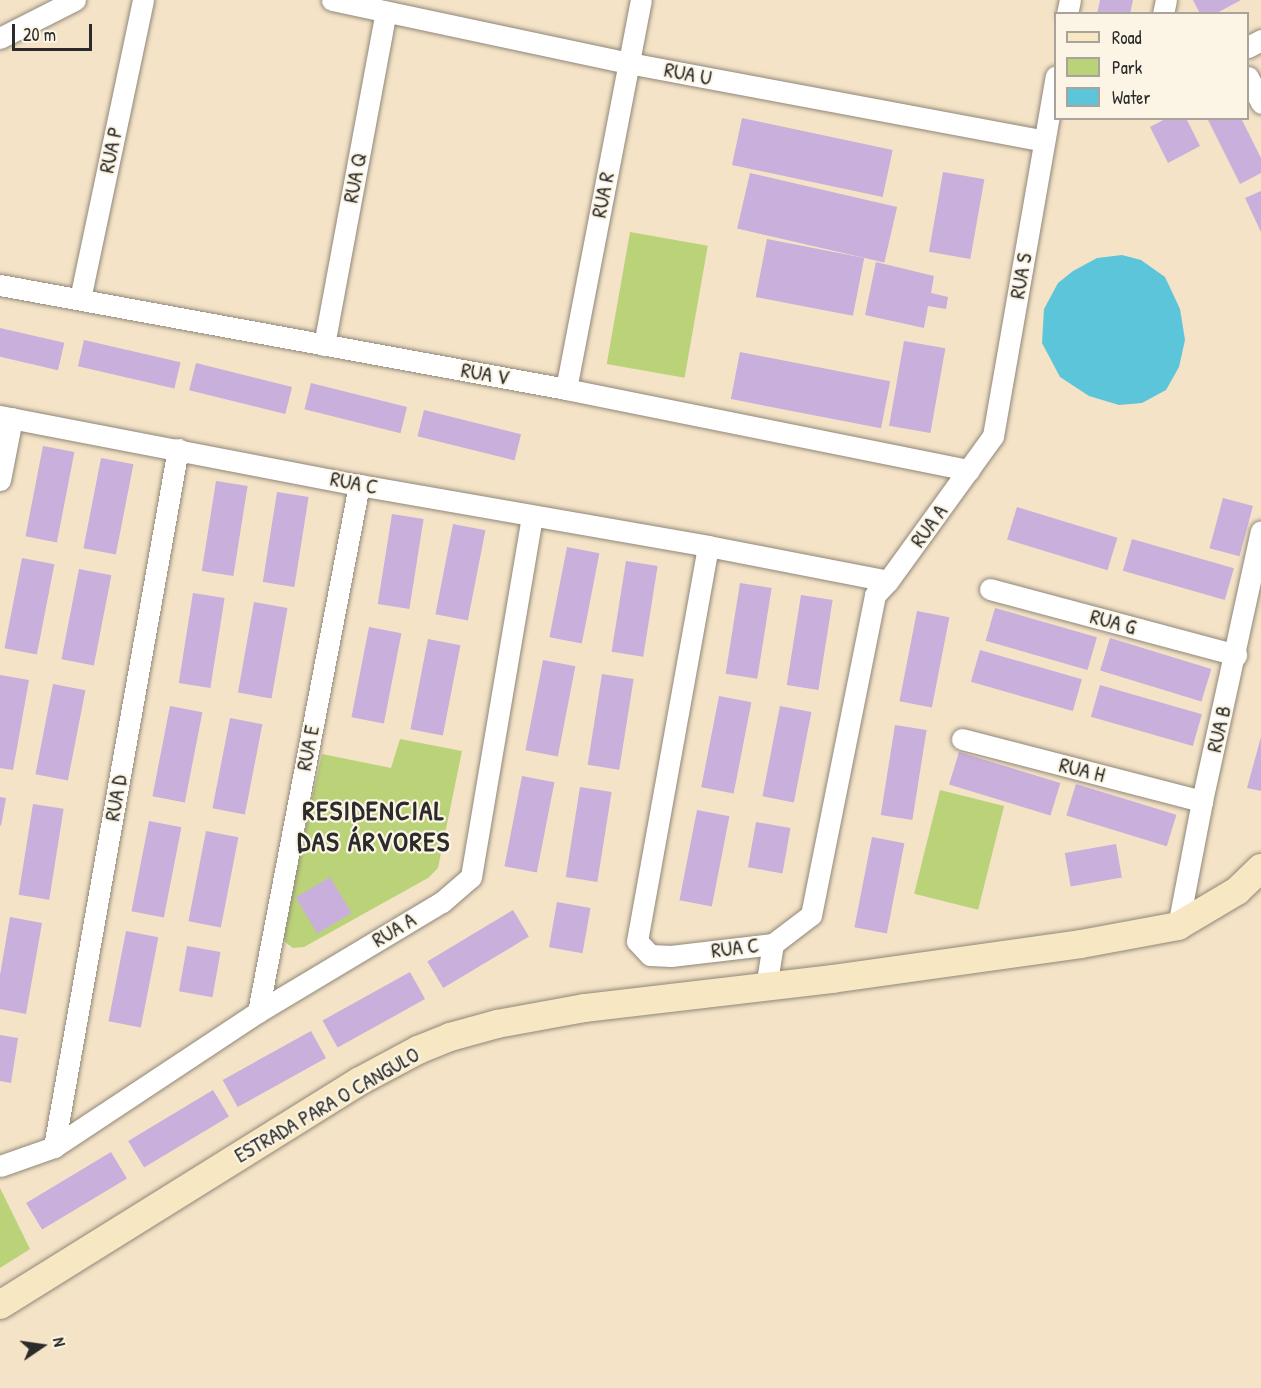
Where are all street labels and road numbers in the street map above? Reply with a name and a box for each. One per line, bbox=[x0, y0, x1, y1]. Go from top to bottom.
street label: RUA U bbox=[662, 57, 714, 91]
street label: RUA P bbox=[94, 125, 128, 175]
street label: RUA Q bbox=[338, 151, 372, 205]
street label: RUA R bbox=[586, 170, 620, 220]
street label: RUA S bbox=[1005, 251, 1037, 301]
street label: RUA V bbox=[459, 357, 511, 391]
street label: RUA C bbox=[328, 466, 380, 500]
street label: RUA A bbox=[905, 500, 953, 552]
street label: RUA G bbox=[1087, 604, 1139, 640]
street label: RUA B bbox=[1201, 703, 1237, 755]
street label: RUA E bbox=[291, 723, 325, 773]
street label: RUA H bbox=[1057, 752, 1107, 788]
street label: RUA D bbox=[100, 773, 132, 823]
street label: RUA A bbox=[368, 907, 420, 953]
street label: RUA C bbox=[710, 933, 760, 963]
street label: ESTRADA PARA O CANGULO bbox=[230, 1042, 424, 1168]

